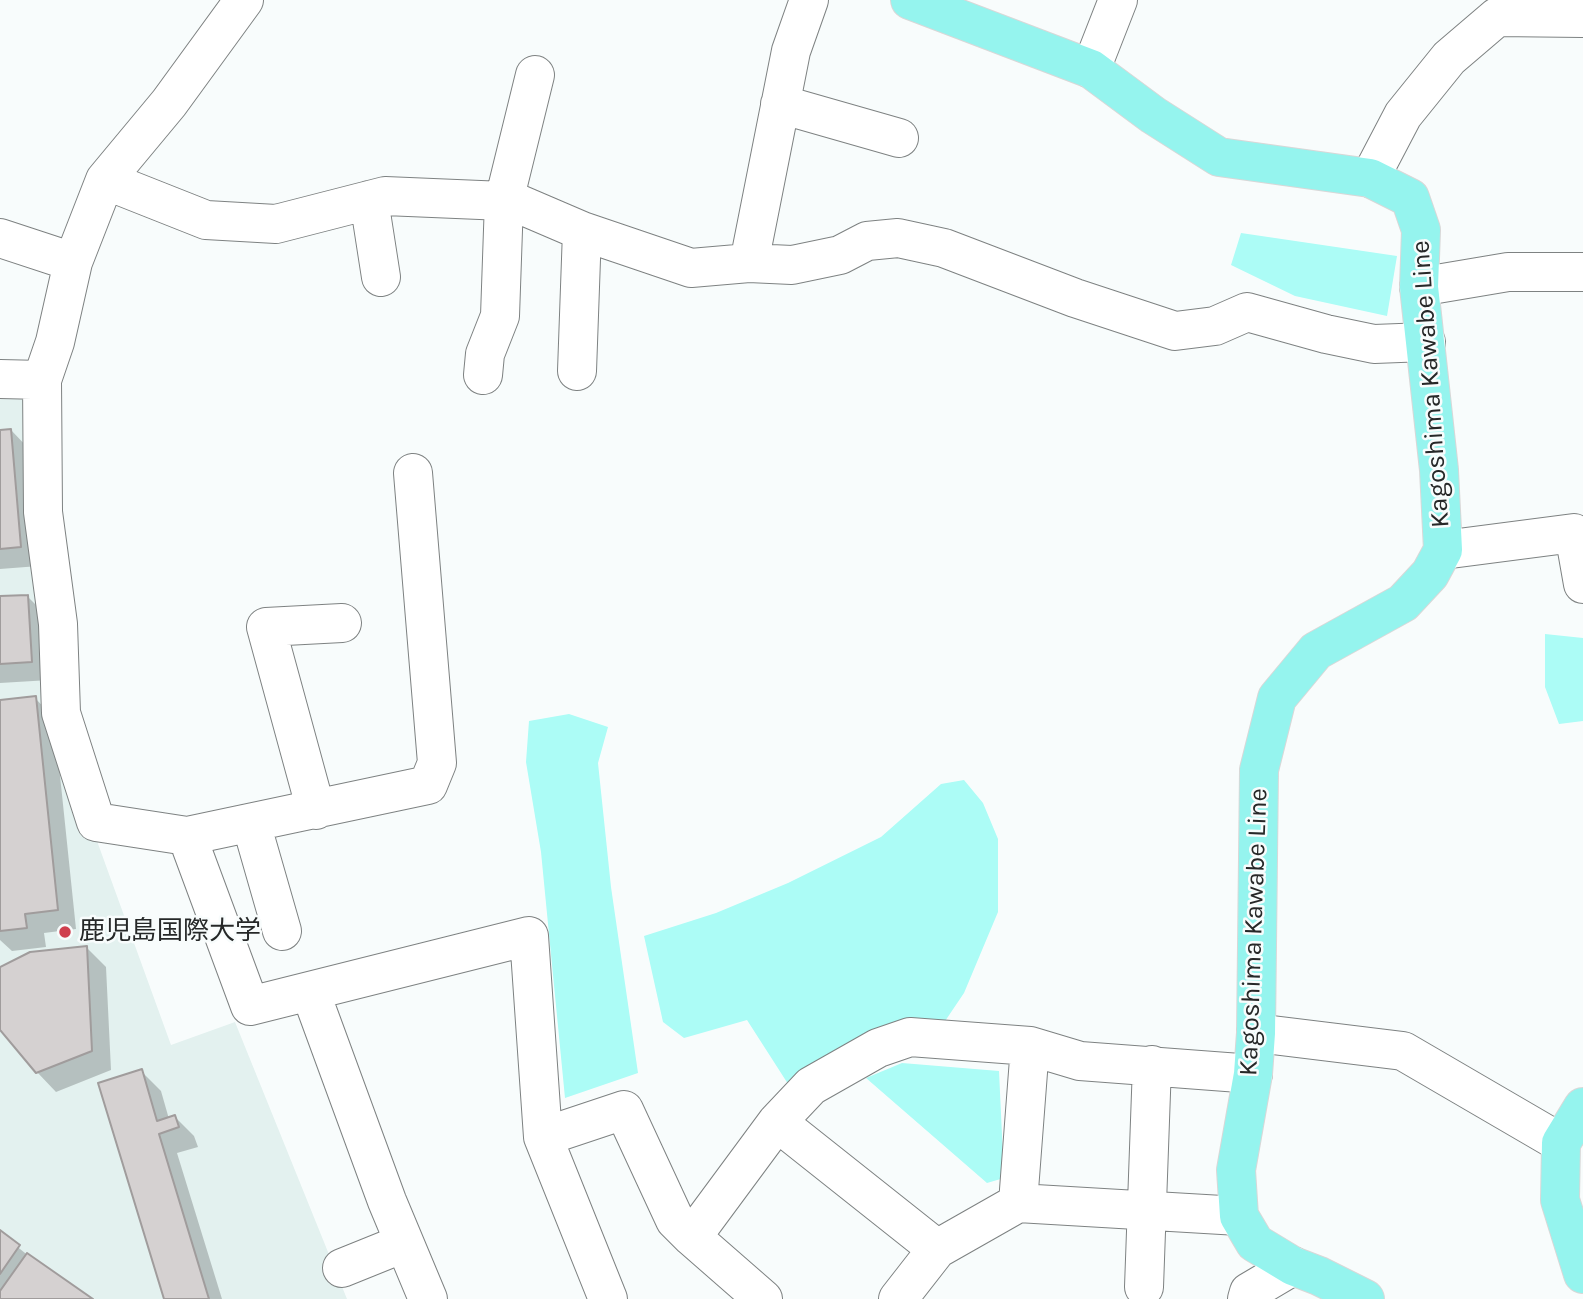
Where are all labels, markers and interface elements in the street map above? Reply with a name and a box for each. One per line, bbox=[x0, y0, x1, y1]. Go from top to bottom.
street label: Kagoshima Kawabe Line bbox=[1405, 239, 1457, 529]
street label: Kagoshima Kawabe Line bbox=[1233, 788, 1275, 1076]
place label: 鹿児島国際大学 bbox=[79, 916, 261, 948]
marker: 鹿児島国際大学 bbox=[57, 924, 73, 940]

